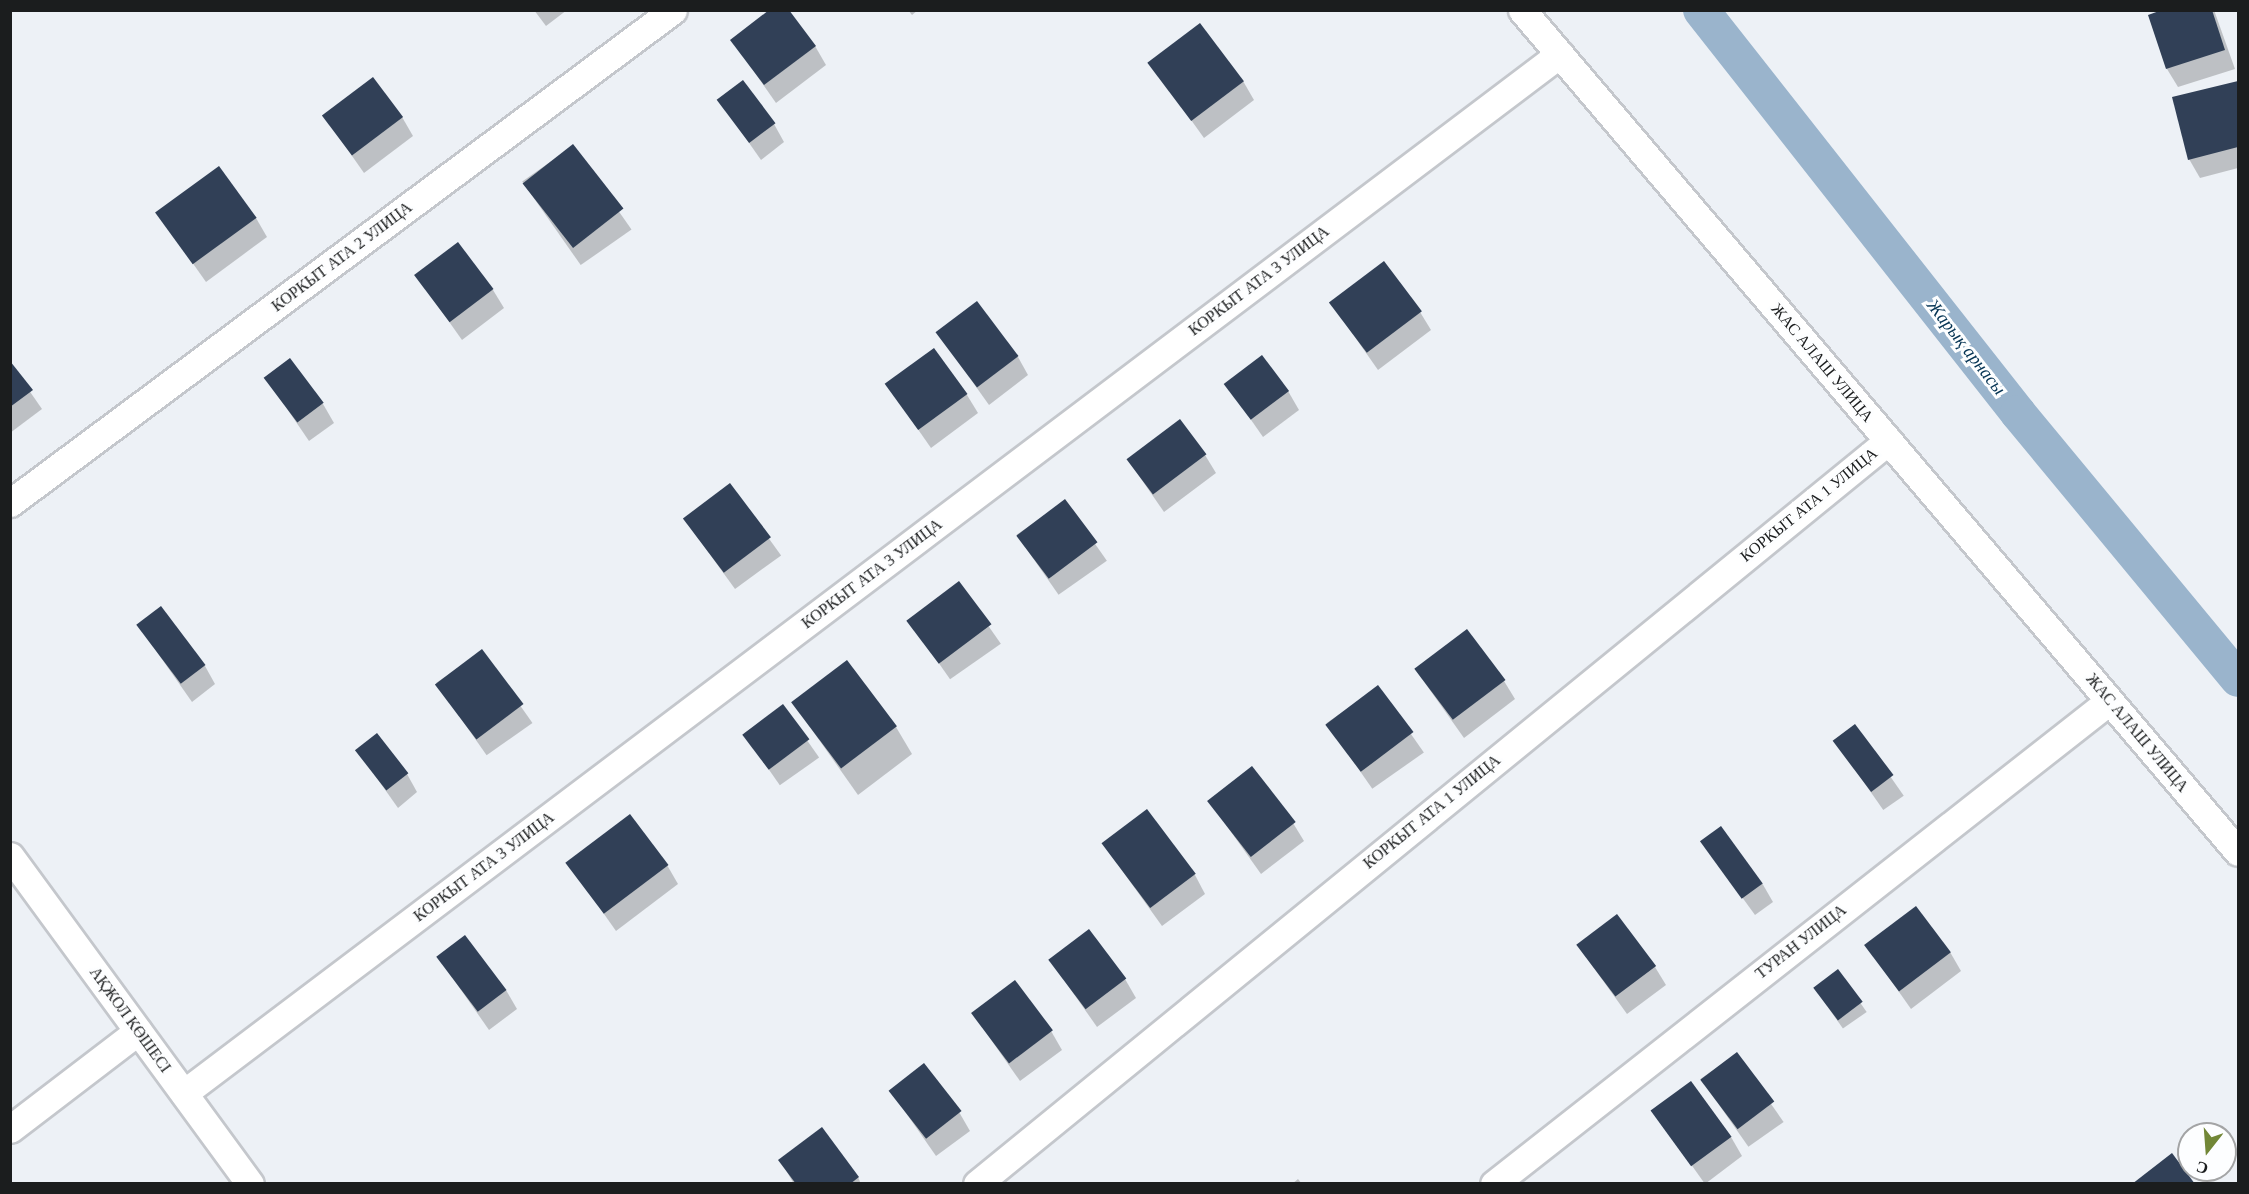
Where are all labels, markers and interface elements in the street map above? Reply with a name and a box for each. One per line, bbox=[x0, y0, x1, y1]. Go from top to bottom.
street label: КОРКЫТ АТА 2 УЛИЦА bbox=[268, 198, 416, 316]
street label: КОРКЫТ АТА 3 УЛИЦА bbox=[1185, 222, 1333, 340]
water label: Жарық арнасы bbox=[1922, 295, 2010, 399]
street label: ЖАС АЛАШ УЛИЦА bbox=[1767, 300, 1877, 426]
street label: КОРКЫТ АТА 1 УЛИЦА bbox=[1737, 444, 1881, 566]
street label: КОРКЫТ АТА 3 УЛИЦА bbox=[798, 515, 946, 633]
street label: ЖАС АЛАШ УЛИЦА bbox=[2082, 670, 2192, 796]
street label: КОРКЫТ АТА 1 УЛИЦА bbox=[1360, 751, 1504, 873]
street label: КОРКЫТ АТА 3 УЛИЦА bbox=[410, 808, 558, 926]
street label: ТУРАН УЛИЦА bbox=[1752, 901, 1850, 983]
street label: АҚЖОЛ КӨШЕСІ bbox=[85, 963, 175, 1077]
north arrow bbox=[2177, 1122, 2237, 1182]
text: С bbox=[2194, 1158, 2210, 1178]

